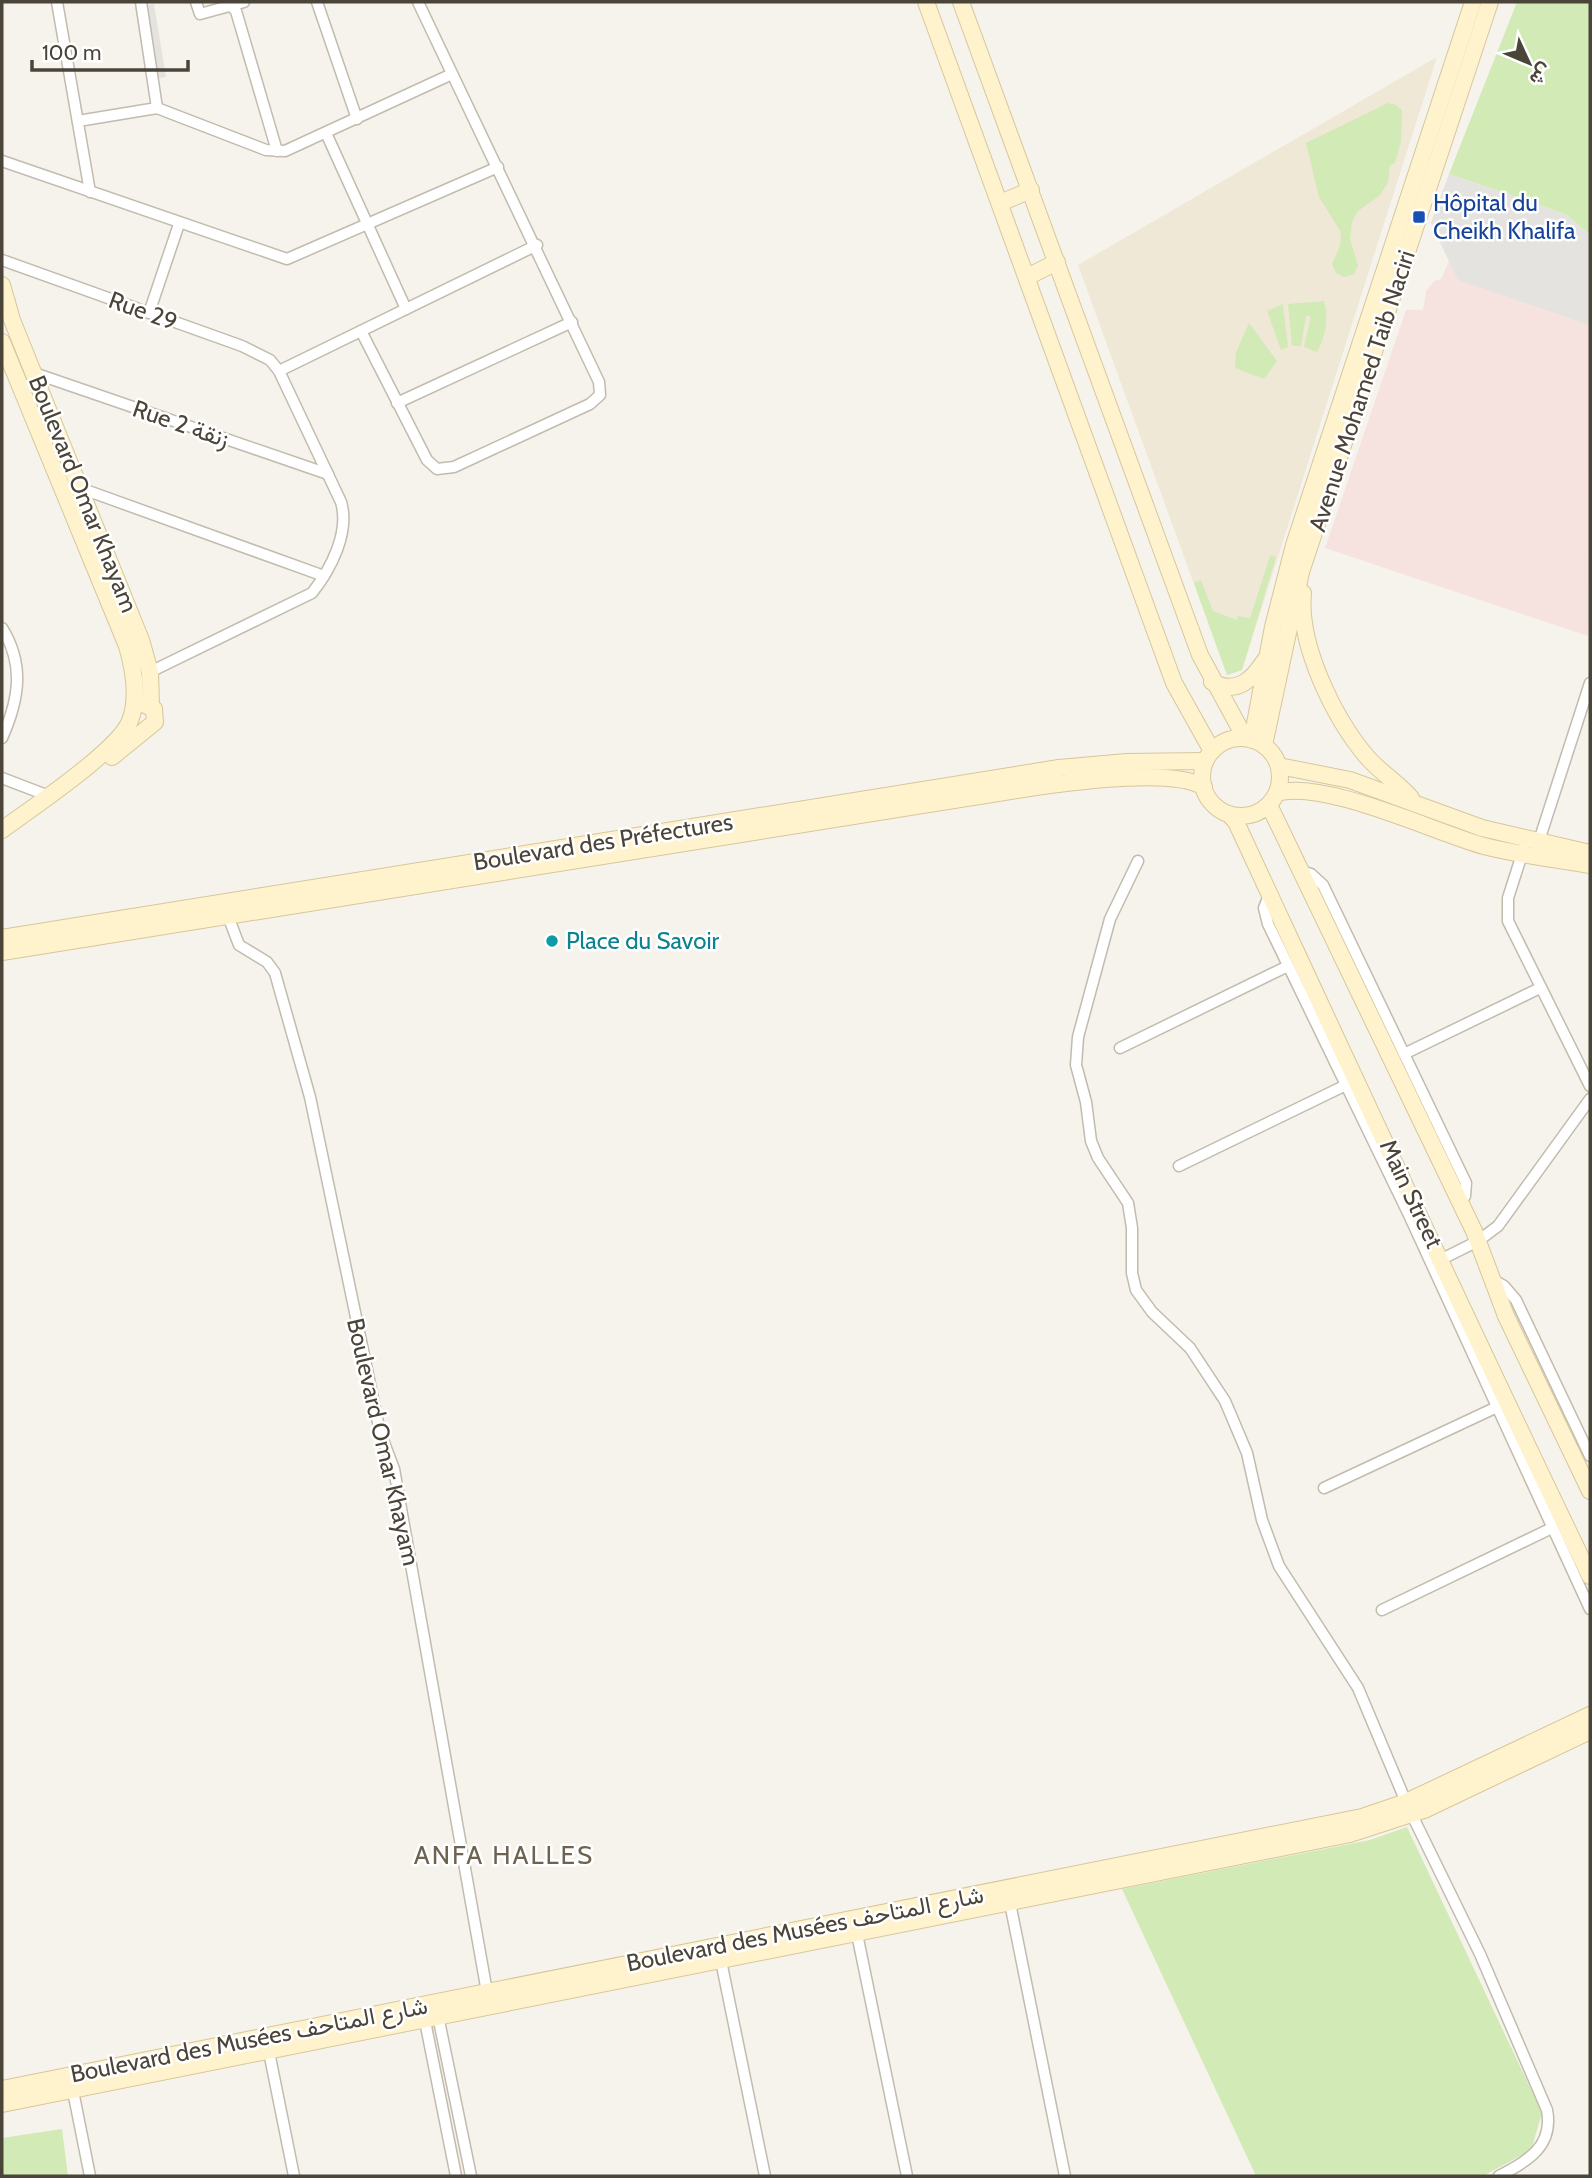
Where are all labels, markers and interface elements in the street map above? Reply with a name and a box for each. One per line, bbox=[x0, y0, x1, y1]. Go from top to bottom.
scale bar bbox=[32, 28, 187, 72]
north arrow bbox=[1494, 28, 1564, 98]
text: 100 m bbox=[42, 40, 101, 65]
text: ش bbox=[1525, 58, 1557, 91]
place label: Hôpital du Cheikh Khalifa bbox=[1433, 188, 1576, 245]
marker: Hôpital du Cheikh Khalifa bbox=[1411, 209, 1427, 225]
street label: Avenue Mohamed Taib Naciri bbox=[1302, 247, 1421, 535]
street label: Rue 29 bbox=[105, 285, 181, 336]
street label: Boulevard Omar Khayam bbox=[23, 371, 144, 617]
street label: Rue 2 زنقة bbox=[129, 393, 233, 455]
street label: Boulevard des Préfectures bbox=[471, 807, 735, 876]
place label: Place du Savoir bbox=[566, 926, 719, 955]
marker: Place du Savoir bbox=[544, 933, 560, 949]
street label: Main Street bbox=[1374, 1135, 1449, 1253]
street label: Boulevard Omar Khayam bbox=[341, 1315, 426, 1568]
district label: ANFA HALLES bbox=[414, 1839, 594, 1871]
street label: Boulevard des Musées شارع المتاحف bbox=[624, 1880, 986, 1979]
street label: Boulevard des Musées شارع المتاحف bbox=[68, 1991, 430, 2090]

